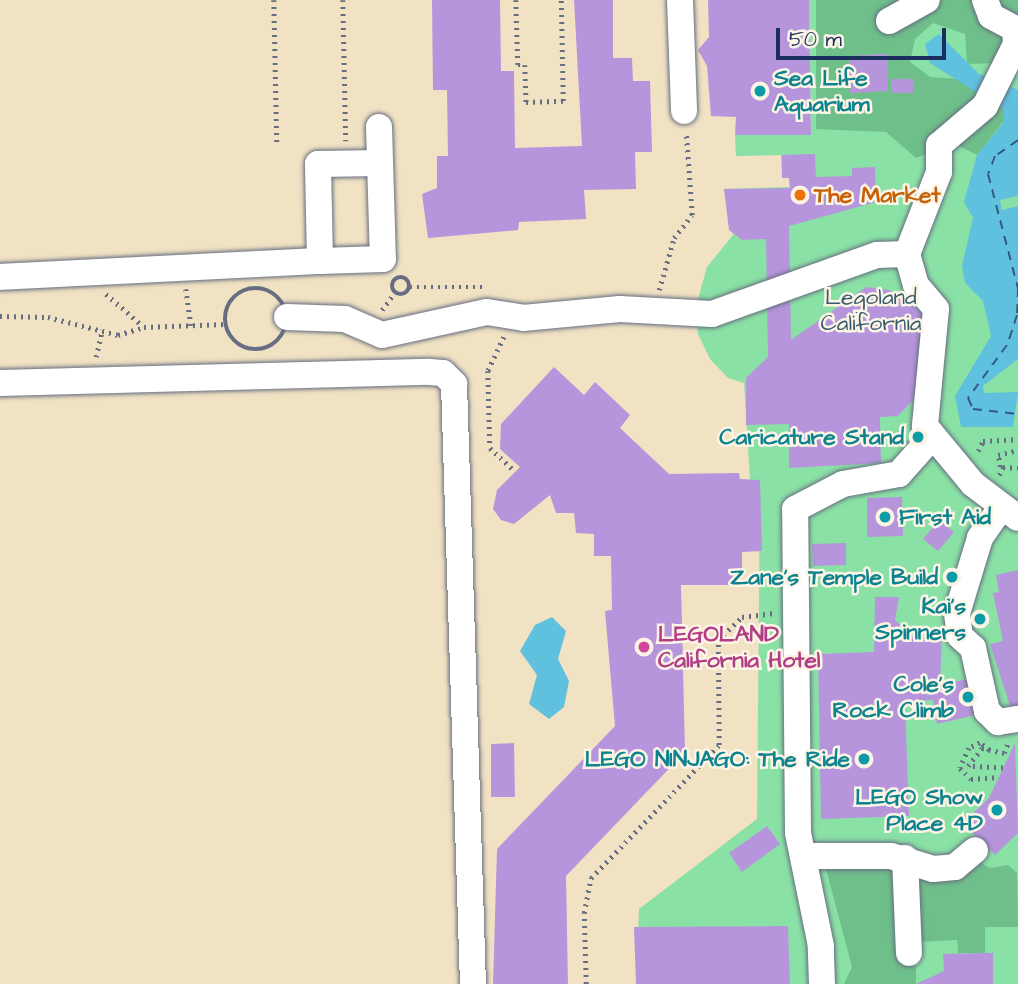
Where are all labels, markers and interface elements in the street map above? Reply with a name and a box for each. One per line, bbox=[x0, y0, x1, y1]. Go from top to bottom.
scale bar bbox=[780, 14, 950, 58]
text: 50 m bbox=[789, 25, 842, 54]
place label: Sea Life Aquarium bbox=[774, 64, 870, 118]
marker: Sea Life Aquarium bbox=[752, 83, 768, 99]
place label: The Market bbox=[814, 181, 941, 209]
marker: The Market bbox=[792, 187, 808, 203]
park label: Legoland California bbox=[820, 283, 922, 337]
place label: Caricature Stand bbox=[719, 423, 904, 451]
marker: Caricature Stand bbox=[910, 429, 926, 445]
place label: First Aid bbox=[899, 503, 991, 531]
marker: First Aid bbox=[877, 509, 893, 525]
place label: Zane's Temple Build bbox=[730, 563, 938, 591]
marker: Zane's Temple Build bbox=[944, 569, 960, 585]
place label: Kai's Spinners bbox=[875, 592, 966, 646]
marker: Kai's Spinners bbox=[972, 611, 988, 627]
place label: LEGOLAND California Hotel bbox=[658, 620, 820, 674]
marker: LEGOLAND California Hotel bbox=[636, 639, 652, 655]
place label: Cole's Rock Climb bbox=[833, 670, 954, 724]
marker: Cole's Rock Climb bbox=[960, 689, 976, 705]
place label: LEGO NINJAGO: The Ride bbox=[585, 745, 850, 773]
marker: LEGO NINJAGO: The Ride bbox=[856, 751, 872, 767]
place label: LEGO Show Place 4D bbox=[855, 783, 983, 837]
marker: LEGO Show Place 4D bbox=[989, 802, 1005, 818]

